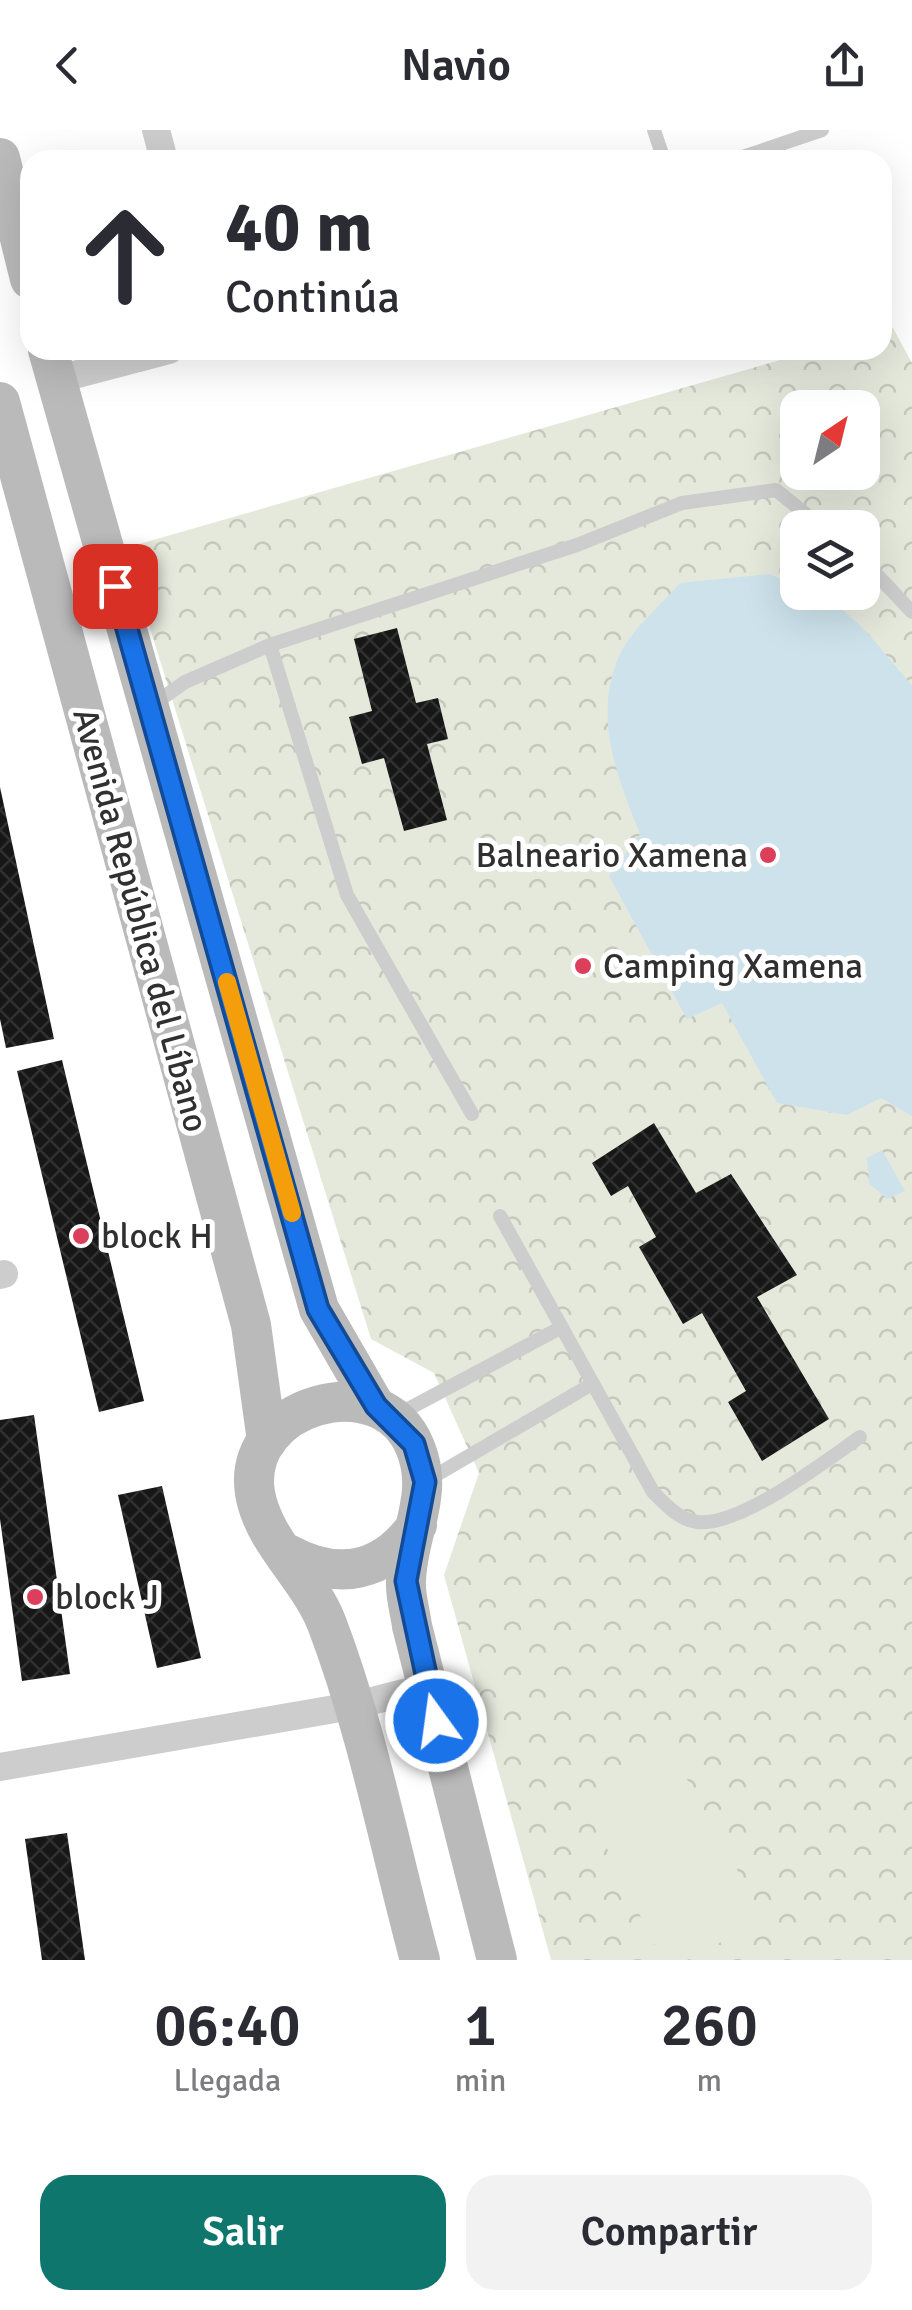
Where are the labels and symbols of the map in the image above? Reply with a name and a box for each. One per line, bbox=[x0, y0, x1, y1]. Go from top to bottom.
north arrow bbox=[780, 390, 880, 490]
pin bbox=[73, 544, 158, 629]
street label: Avenida República del Líbano bbox=[63, 704, 218, 1137]
place label: Balneario Xamena bbox=[475, 834, 748, 877]
marker: Balneario Xamena bbox=[757, 844, 779, 866]
place label: Camping Xamena bbox=[603, 945, 863, 988]
marker: Camping Xamena bbox=[572, 955, 594, 977]
place label: block H bbox=[101, 1215, 213, 1258]
marker: block H bbox=[70, 1225, 92, 1247]
place label: block J bbox=[55, 1576, 159, 1619]
marker: block J bbox=[24, 1586, 46, 1608]
position arrow bbox=[384, 1669, 488, 1773]

